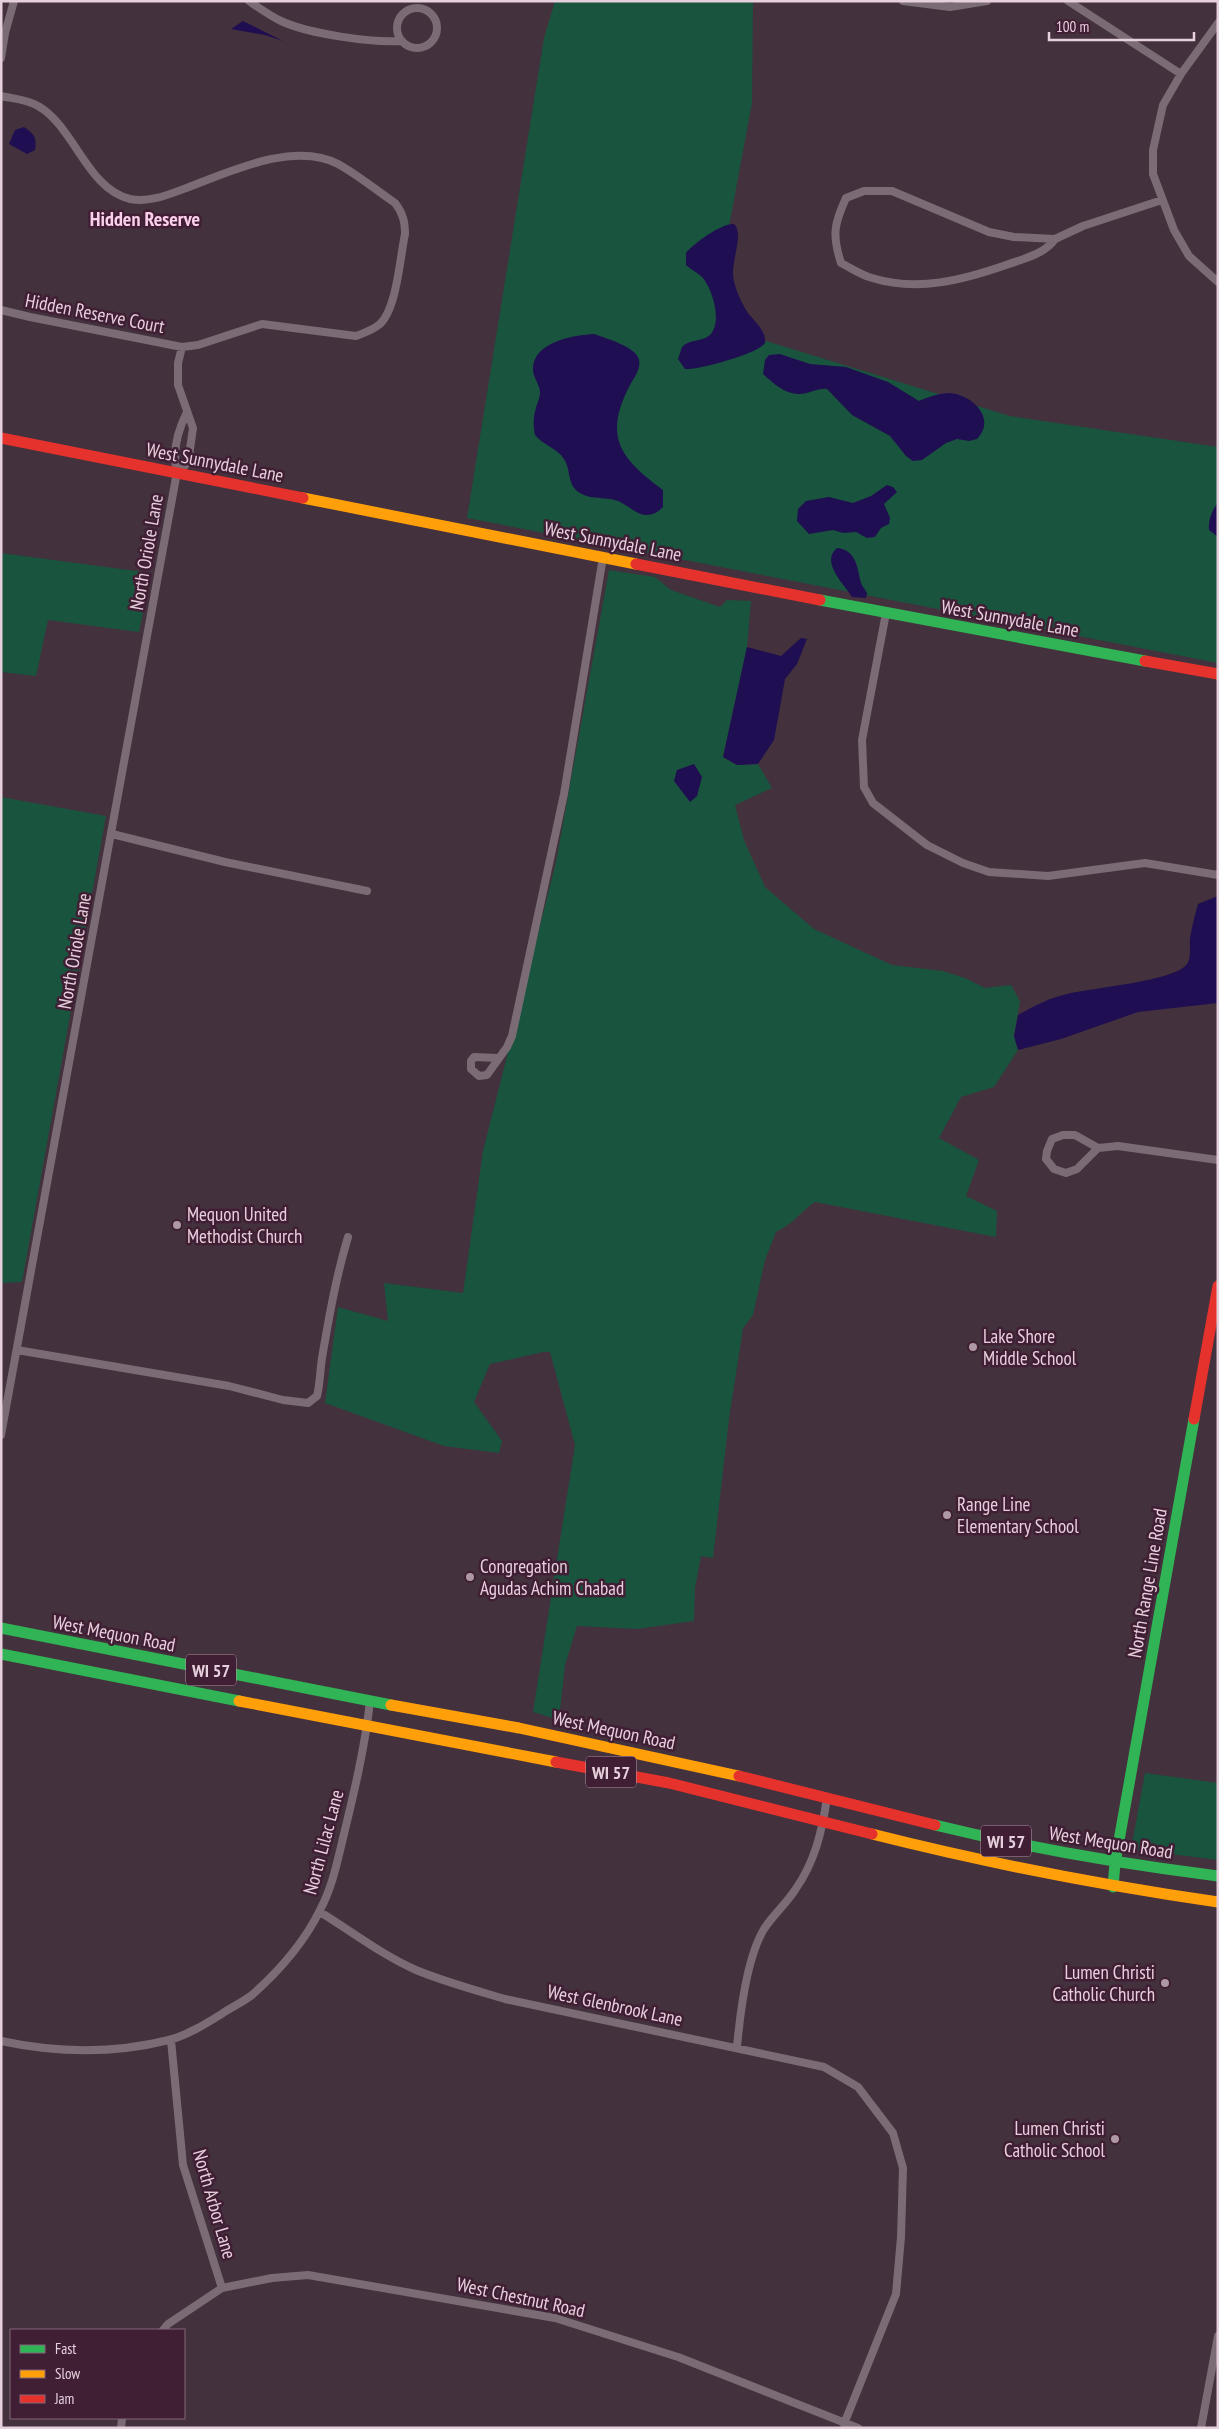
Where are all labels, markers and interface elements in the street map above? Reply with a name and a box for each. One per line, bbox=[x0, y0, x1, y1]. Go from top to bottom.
scale bar bbox=[1049, 10, 1194, 42]
text: 100 m bbox=[1056, 17, 1089, 36]
district label: Hidden Reserve bbox=[90, 206, 200, 232]
street label: Hidden Reserve Court bbox=[23, 288, 167, 338]
street label: West Sunnydale Lane bbox=[144, 437, 286, 487]
street label: North Oriole Lane bbox=[124, 492, 168, 612]
street label: West Sunnydale Lane bbox=[542, 516, 684, 566]
street label: West Sunnydale Lane bbox=[939, 594, 1081, 642]
street label: North Oriole Lane bbox=[52, 891, 96, 1011]
place label: Mequon United Methodist Church bbox=[187, 1202, 302, 1248]
marker: Mequon United Methodist Church bbox=[171, 1219, 183, 1231]
place label: Lake Shore Middle School bbox=[983, 1324, 1077, 1370]
marker: Lake Shore Middle School bbox=[967, 1341, 979, 1353]
place label: Range Line Elementary School bbox=[957, 1492, 1079, 1538]
street label: North Range Line Road bbox=[1122, 1506, 1172, 1660]
marker: Range Line Elementary School bbox=[941, 1509, 953, 1521]
place label: Congregation Agudas Achim Chabad bbox=[480, 1554, 624, 1600]
marker: Congregation Agudas Achim Chabad bbox=[464, 1571, 476, 1583]
street label: West Mequon Road bbox=[50, 1609, 178, 1657]
road number: WI 57 bbox=[186, 1654, 236, 1686]
street label: West Mequon Road bbox=[550, 1705, 678, 1755]
road number: WI 57 bbox=[586, 1756, 636, 1788]
street label: North Lilac Lane bbox=[297, 1787, 349, 1897]
street label: West Mequon Road bbox=[1047, 1820, 1175, 1864]
road number: WI 57 bbox=[981, 1825, 1031, 1856]
place label: Lumen Christi Catholic Church bbox=[1053, 1960, 1155, 2006]
marker: Lumen Christi Catholic Church bbox=[1159, 1977, 1171, 1989]
street label: West Glenbrook Lane bbox=[545, 1979, 685, 2031]
place label: Lumen Christi Catholic School bbox=[1004, 2116, 1106, 2162]
marker: Lumen Christi Catholic School bbox=[1109, 2133, 1121, 2145]
street label: North Arbor Lane bbox=[188, 2147, 242, 2262]
street label: West Chestnut Road bbox=[455, 2272, 587, 2322]
legend bbox=[10, 2329, 185, 2419]
text: Fast bbox=[55, 2339, 76, 2358]
text: Slow bbox=[55, 2364, 80, 2383]
text: Jam bbox=[54, 2389, 74, 2408]

